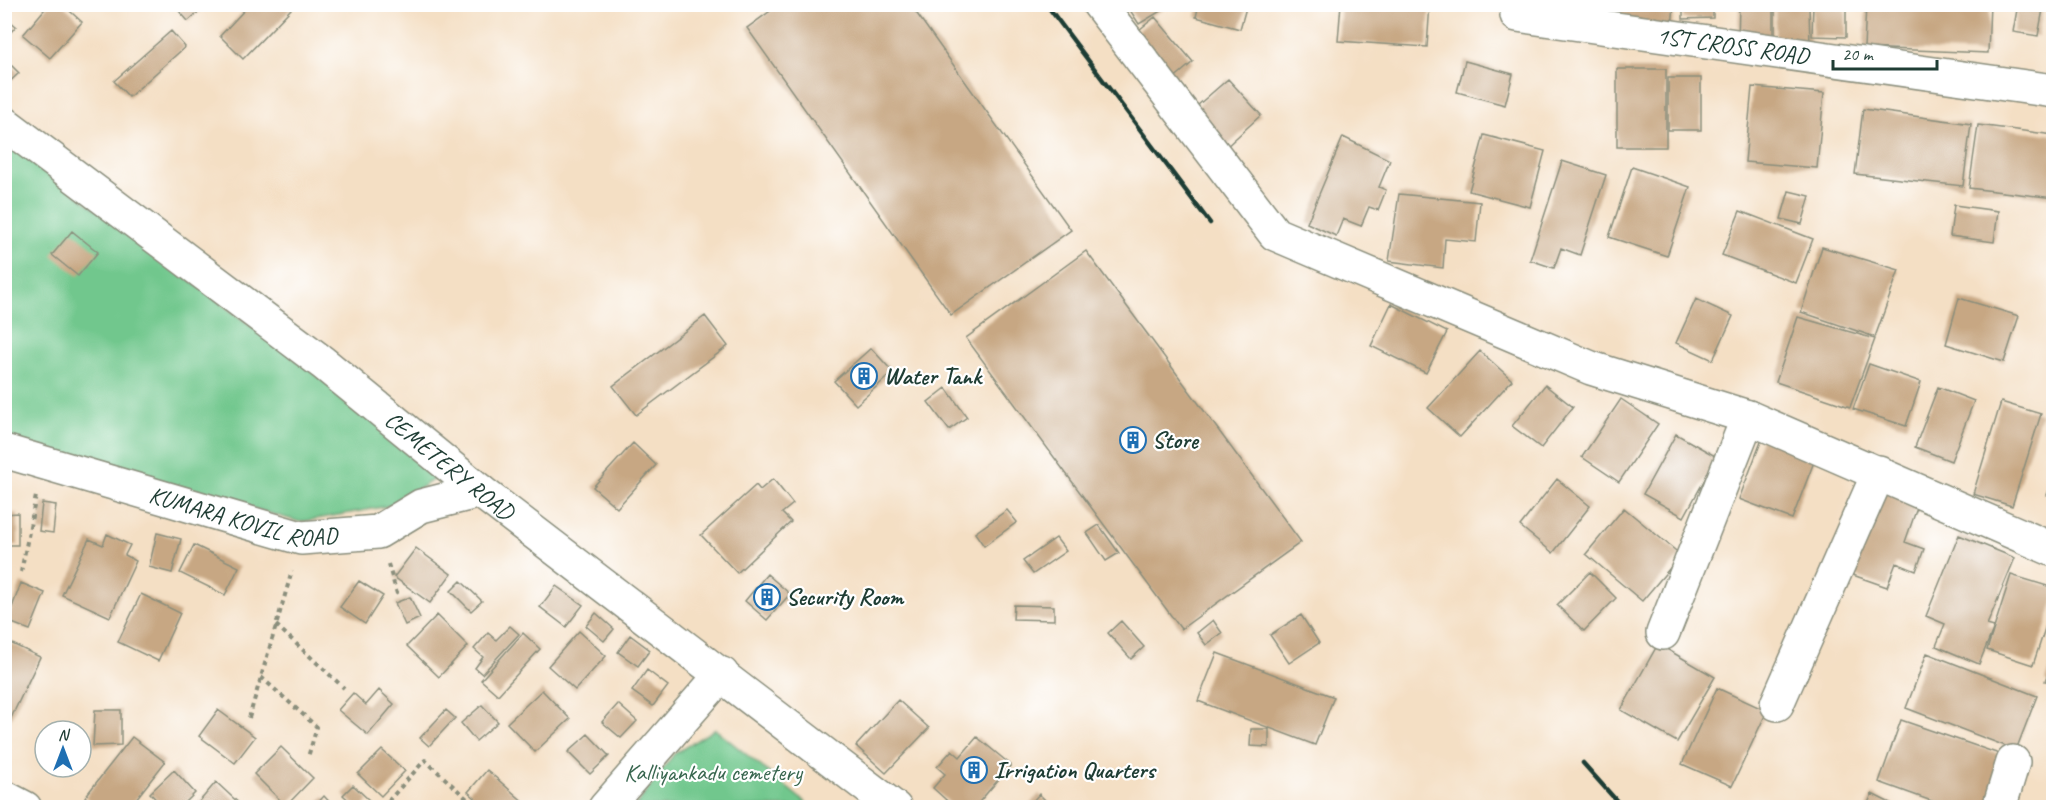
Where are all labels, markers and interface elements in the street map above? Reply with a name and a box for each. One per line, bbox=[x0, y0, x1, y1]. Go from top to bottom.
street label: 1ST CROSS ROAD bbox=[1655, 20, 1813, 71]
scale bar bbox=[1833, 33, 1936, 71]
text: 20 m bbox=[1842, 43, 1875, 65]
building icon: Water Tank bbox=[849, 361, 879, 391]
place label: Water Tank bbox=[884, 361, 983, 391]
street label: CEMETERY ROAD bbox=[379, 405, 522, 528]
building icon: Store bbox=[1118, 425, 1148, 455]
place label: Store bbox=[1152, 425, 1200, 455]
street label: KUMARA KOVIL ROAD bbox=[146, 479, 341, 553]
building icon: Security Room bbox=[752, 582, 782, 612]
place label: Security Room bbox=[786, 582, 905, 612]
north arrow bbox=[33, 719, 93, 779]
text: N bbox=[58, 725, 71, 745]
building icon: Irrigation Quarters bbox=[959, 755, 989, 785]
place label: Irrigation Quarters bbox=[994, 755, 1157, 785]
park label: Kalliyankadu cemetery bbox=[624, 757, 804, 787]

